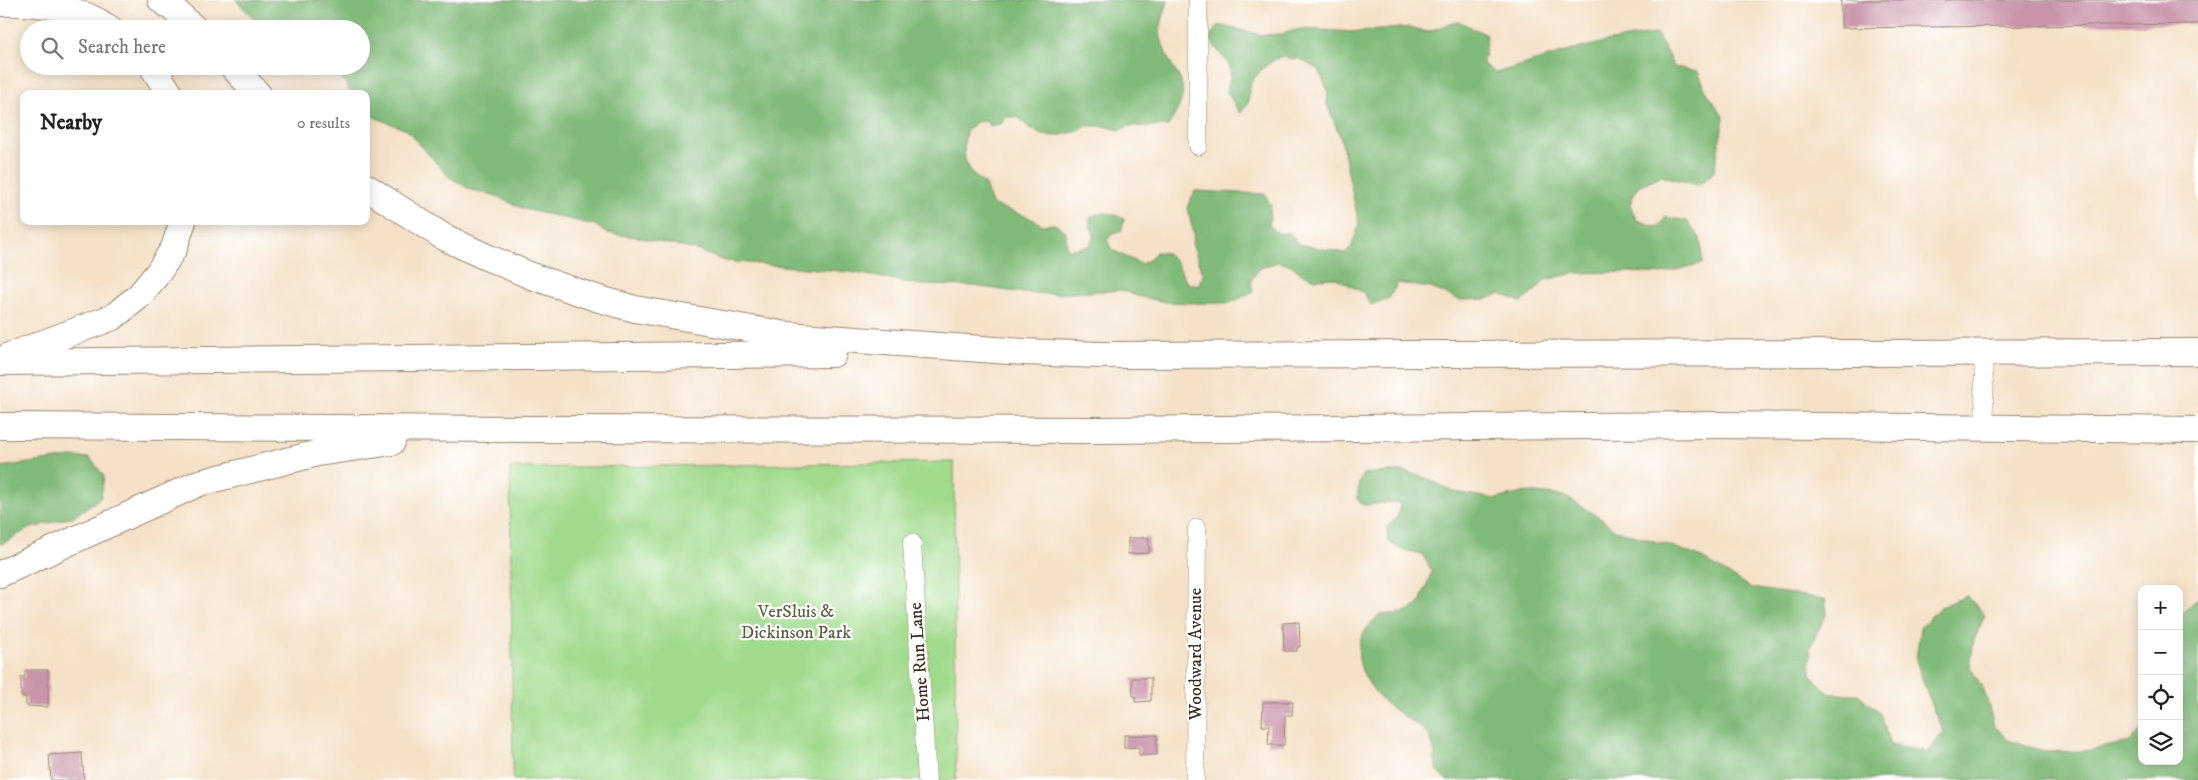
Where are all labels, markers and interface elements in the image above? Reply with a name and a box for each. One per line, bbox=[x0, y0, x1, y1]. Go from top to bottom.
search box bbox=[20, 20, 370, 75]
icon: search bbox=[38, 34, 66, 62]
text: Search here bbox=[78, 36, 166, 59]
text: Nearby bbox=[40, 110, 102, 136]
text: 0 results bbox=[297, 113, 350, 133]
map controls bbox=[2138, 585, 2183, 765]
button: + bbox=[2138, 585, 2183, 630]
street label: Woodward Avenue bbox=[1185, 588, 1207, 721]
park label: VerSluis & Dickinson Park bbox=[741, 601, 851, 644]
street label: Home Run Lane bbox=[905, 602, 935, 722]
button: − bbox=[2138, 630, 2183, 675]
button: locate bbox=[2138, 675, 2183, 720]
button: layers bbox=[2138, 720, 2183, 765]

